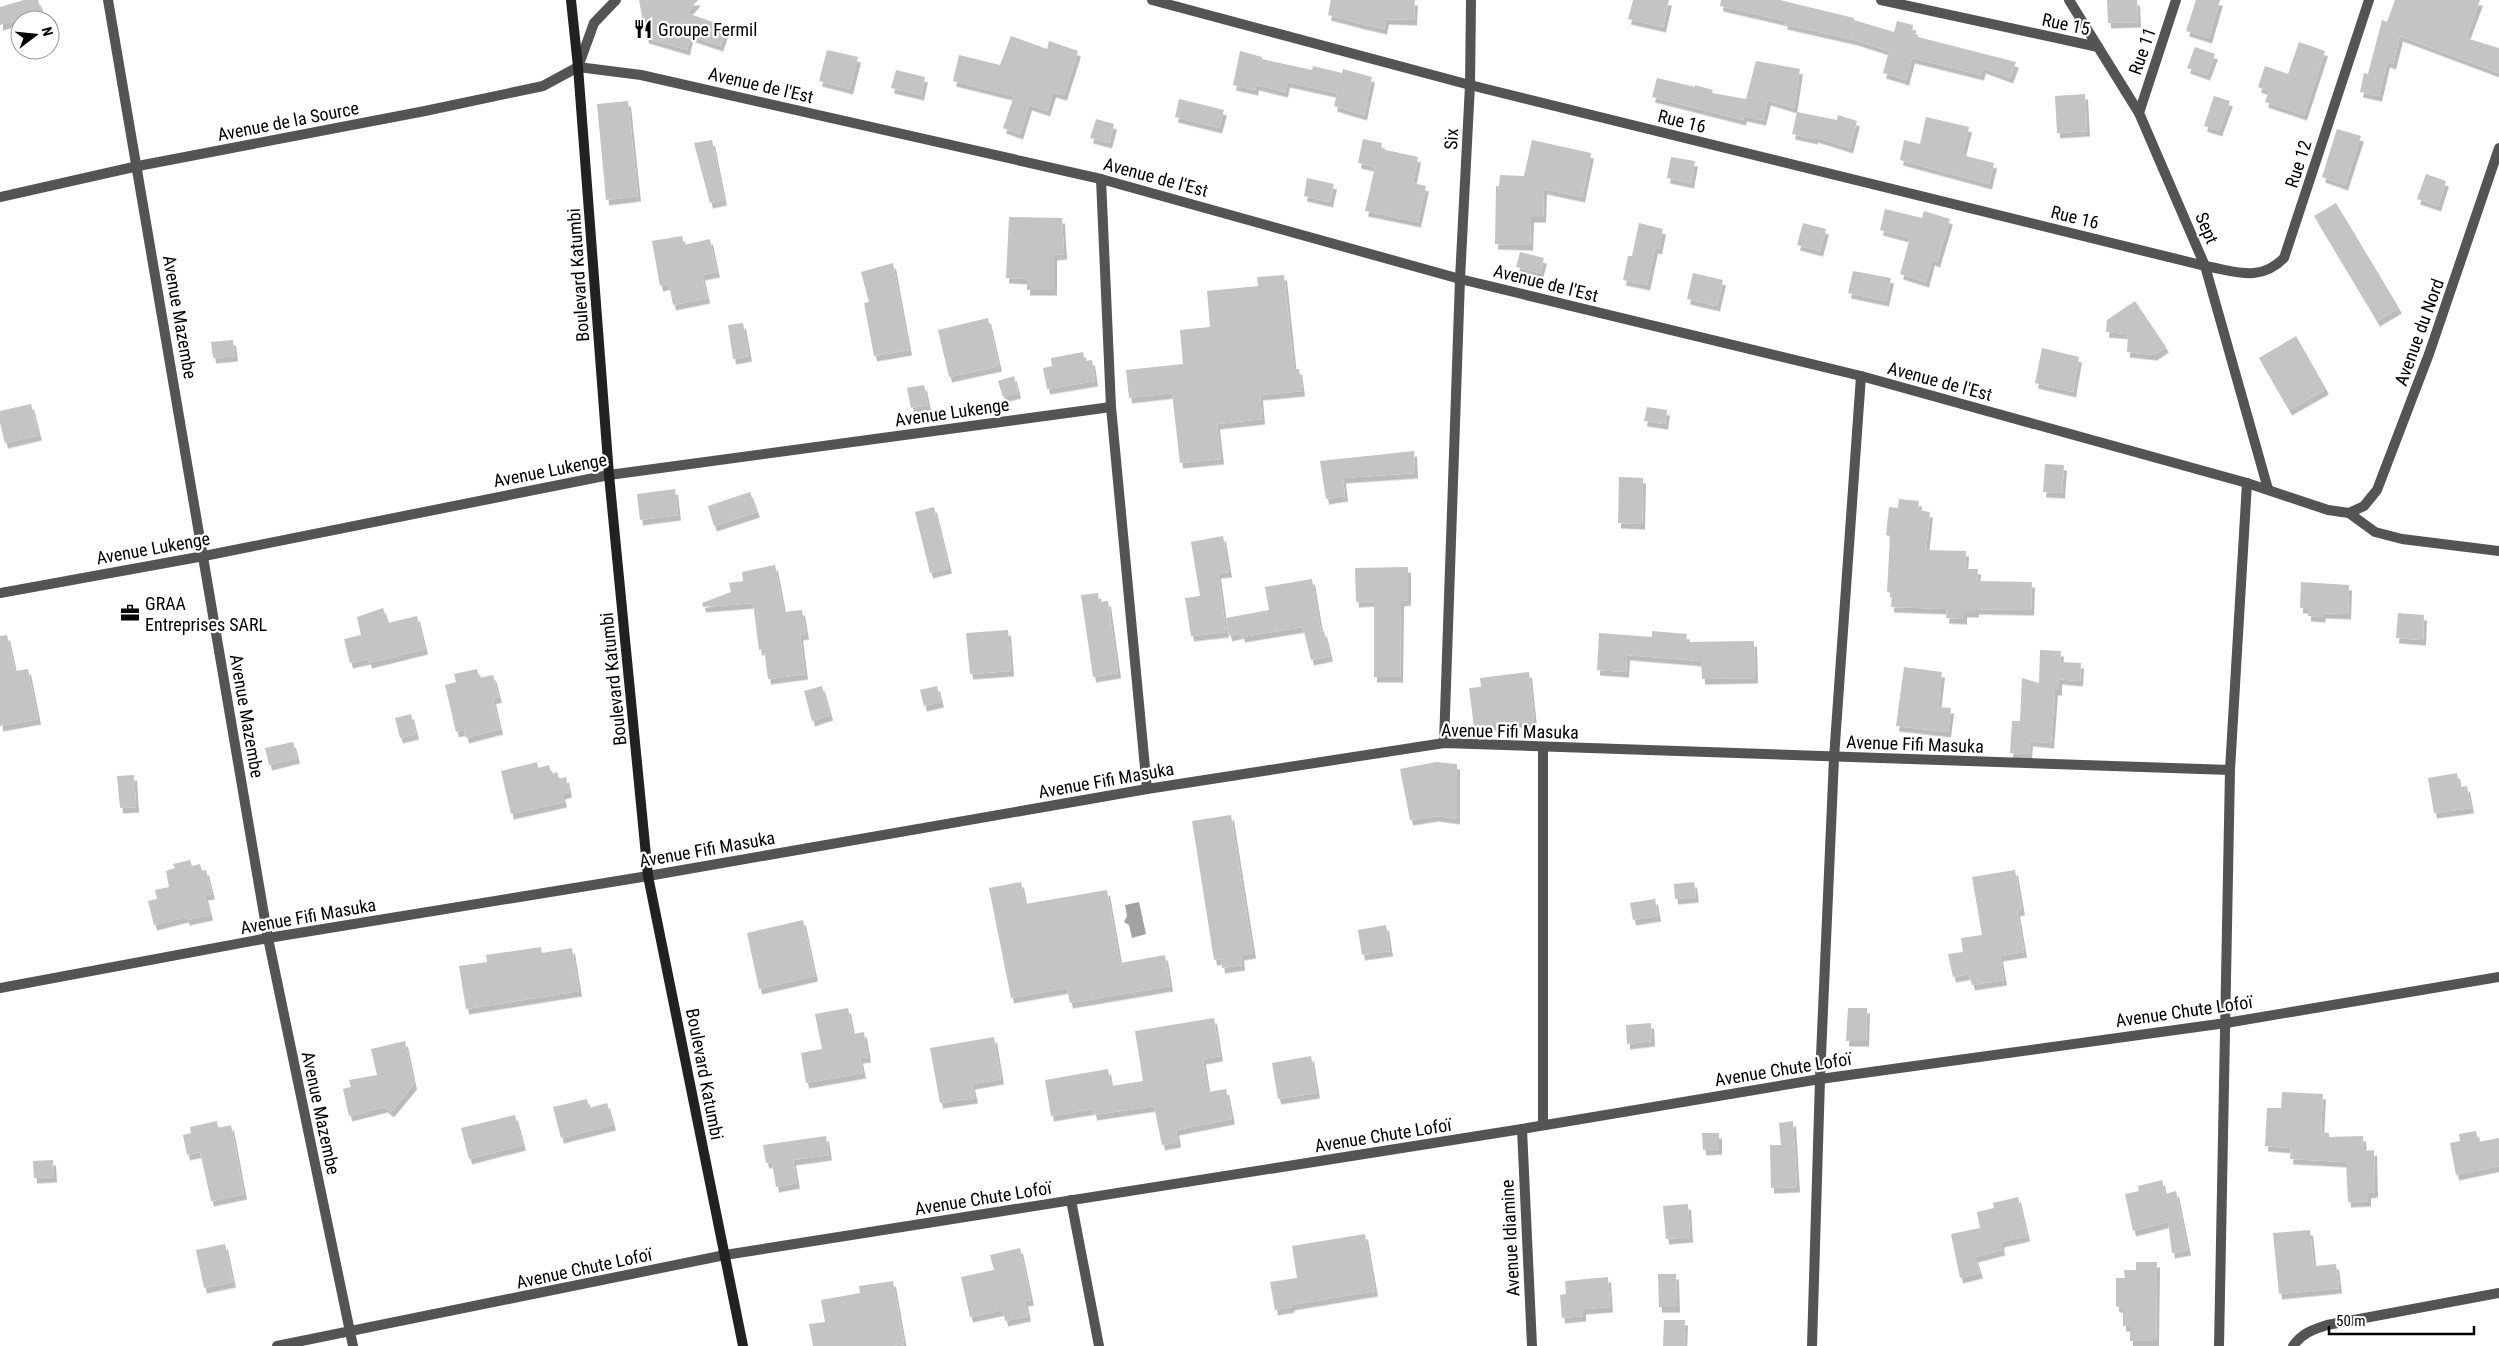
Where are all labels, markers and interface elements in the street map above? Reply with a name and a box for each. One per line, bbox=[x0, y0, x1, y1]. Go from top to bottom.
street label: Rue 15 bbox=[2040, 9, 2092, 39]
north arrow bbox=[10, 10, 60, 60]
restaurant icon: Groupe Fermil bbox=[632, 18, 654, 40]
place label: Groupe Fermil bbox=[658, 19, 757, 40]
text: N bbox=[39, 25, 56, 38]
street label: Rue 11 bbox=[2124, 25, 2160, 77]
street label: Avenue de l'Est bbox=[706, 63, 816, 107]
street label: Avenue de la Source bbox=[216, 97, 360, 145]
street label: Rue 16 bbox=[1656, 105, 1708, 137]
street label: Six bbox=[1440, 128, 1462, 150]
street label: Rue 12 bbox=[2281, 138, 2316, 190]
street label: Avenue de l'Est bbox=[1101, 153, 1211, 201]
street label: Rue 16 bbox=[2049, 201, 2101, 233]
street label: Boulevard Katumbi bbox=[563, 208, 593, 342]
street label: Sept bbox=[2191, 209, 2223, 247]
street label: Avenue Mazembe bbox=[159, 254, 201, 380]
street label: Avenue de l'Est bbox=[1491, 260, 1601, 306]
street label: Avenue du Nord bbox=[2390, 276, 2448, 388]
street label: Avenue de l'Est bbox=[1885, 357, 1995, 405]
street label: Avenue Lukenge bbox=[893, 394, 1011, 430]
street label: Avenue Lukenge bbox=[491, 449, 609, 491]
street label: Avenue Lukenge bbox=[94, 528, 212, 568]
place label: GRAA Entreprises SARL bbox=[145, 593, 267, 635]
office icon: GRAA Entreprises SARL bbox=[119, 602, 141, 624]
street label: Boulevard Katumbi bbox=[596, 611, 630, 747]
street label: Avenue Mazembe bbox=[226, 653, 268, 779]
street label: Avenue Fifi Masuka bbox=[1441, 719, 1579, 743]
street label: Avenue Fifi Masuka bbox=[1846, 731, 1984, 757]
street label: Avenue Fifi Masuka bbox=[1036, 758, 1176, 802]
street label: Avenue Fifi Masuka bbox=[637, 827, 777, 871]
street label: Avenue Fifi Masuka bbox=[238, 894, 378, 938]
street label: Avenue Chute Lofoï bbox=[2114, 991, 2255, 1031]
street label: Boulevard Katumbi bbox=[682, 1006, 728, 1142]
street label: Avenue Chute Lofoï bbox=[1713, 1048, 1854, 1090]
street label: Avenue Mazembe bbox=[298, 1050, 344, 1176]
street label: Avenue Chute Lofoï bbox=[1313, 1114, 1454, 1156]
street label: Avenue Chute Lofoï bbox=[913, 1177, 1054, 1219]
street label: Avenue Idiamine bbox=[1496, 1179, 1524, 1297]
street label: Avenue Chute Lofoï bbox=[514, 1243, 654, 1293]
scale bar bbox=[2329, 1304, 2474, 1336]
text: 50 m bbox=[2336, 1312, 2366, 1330]

